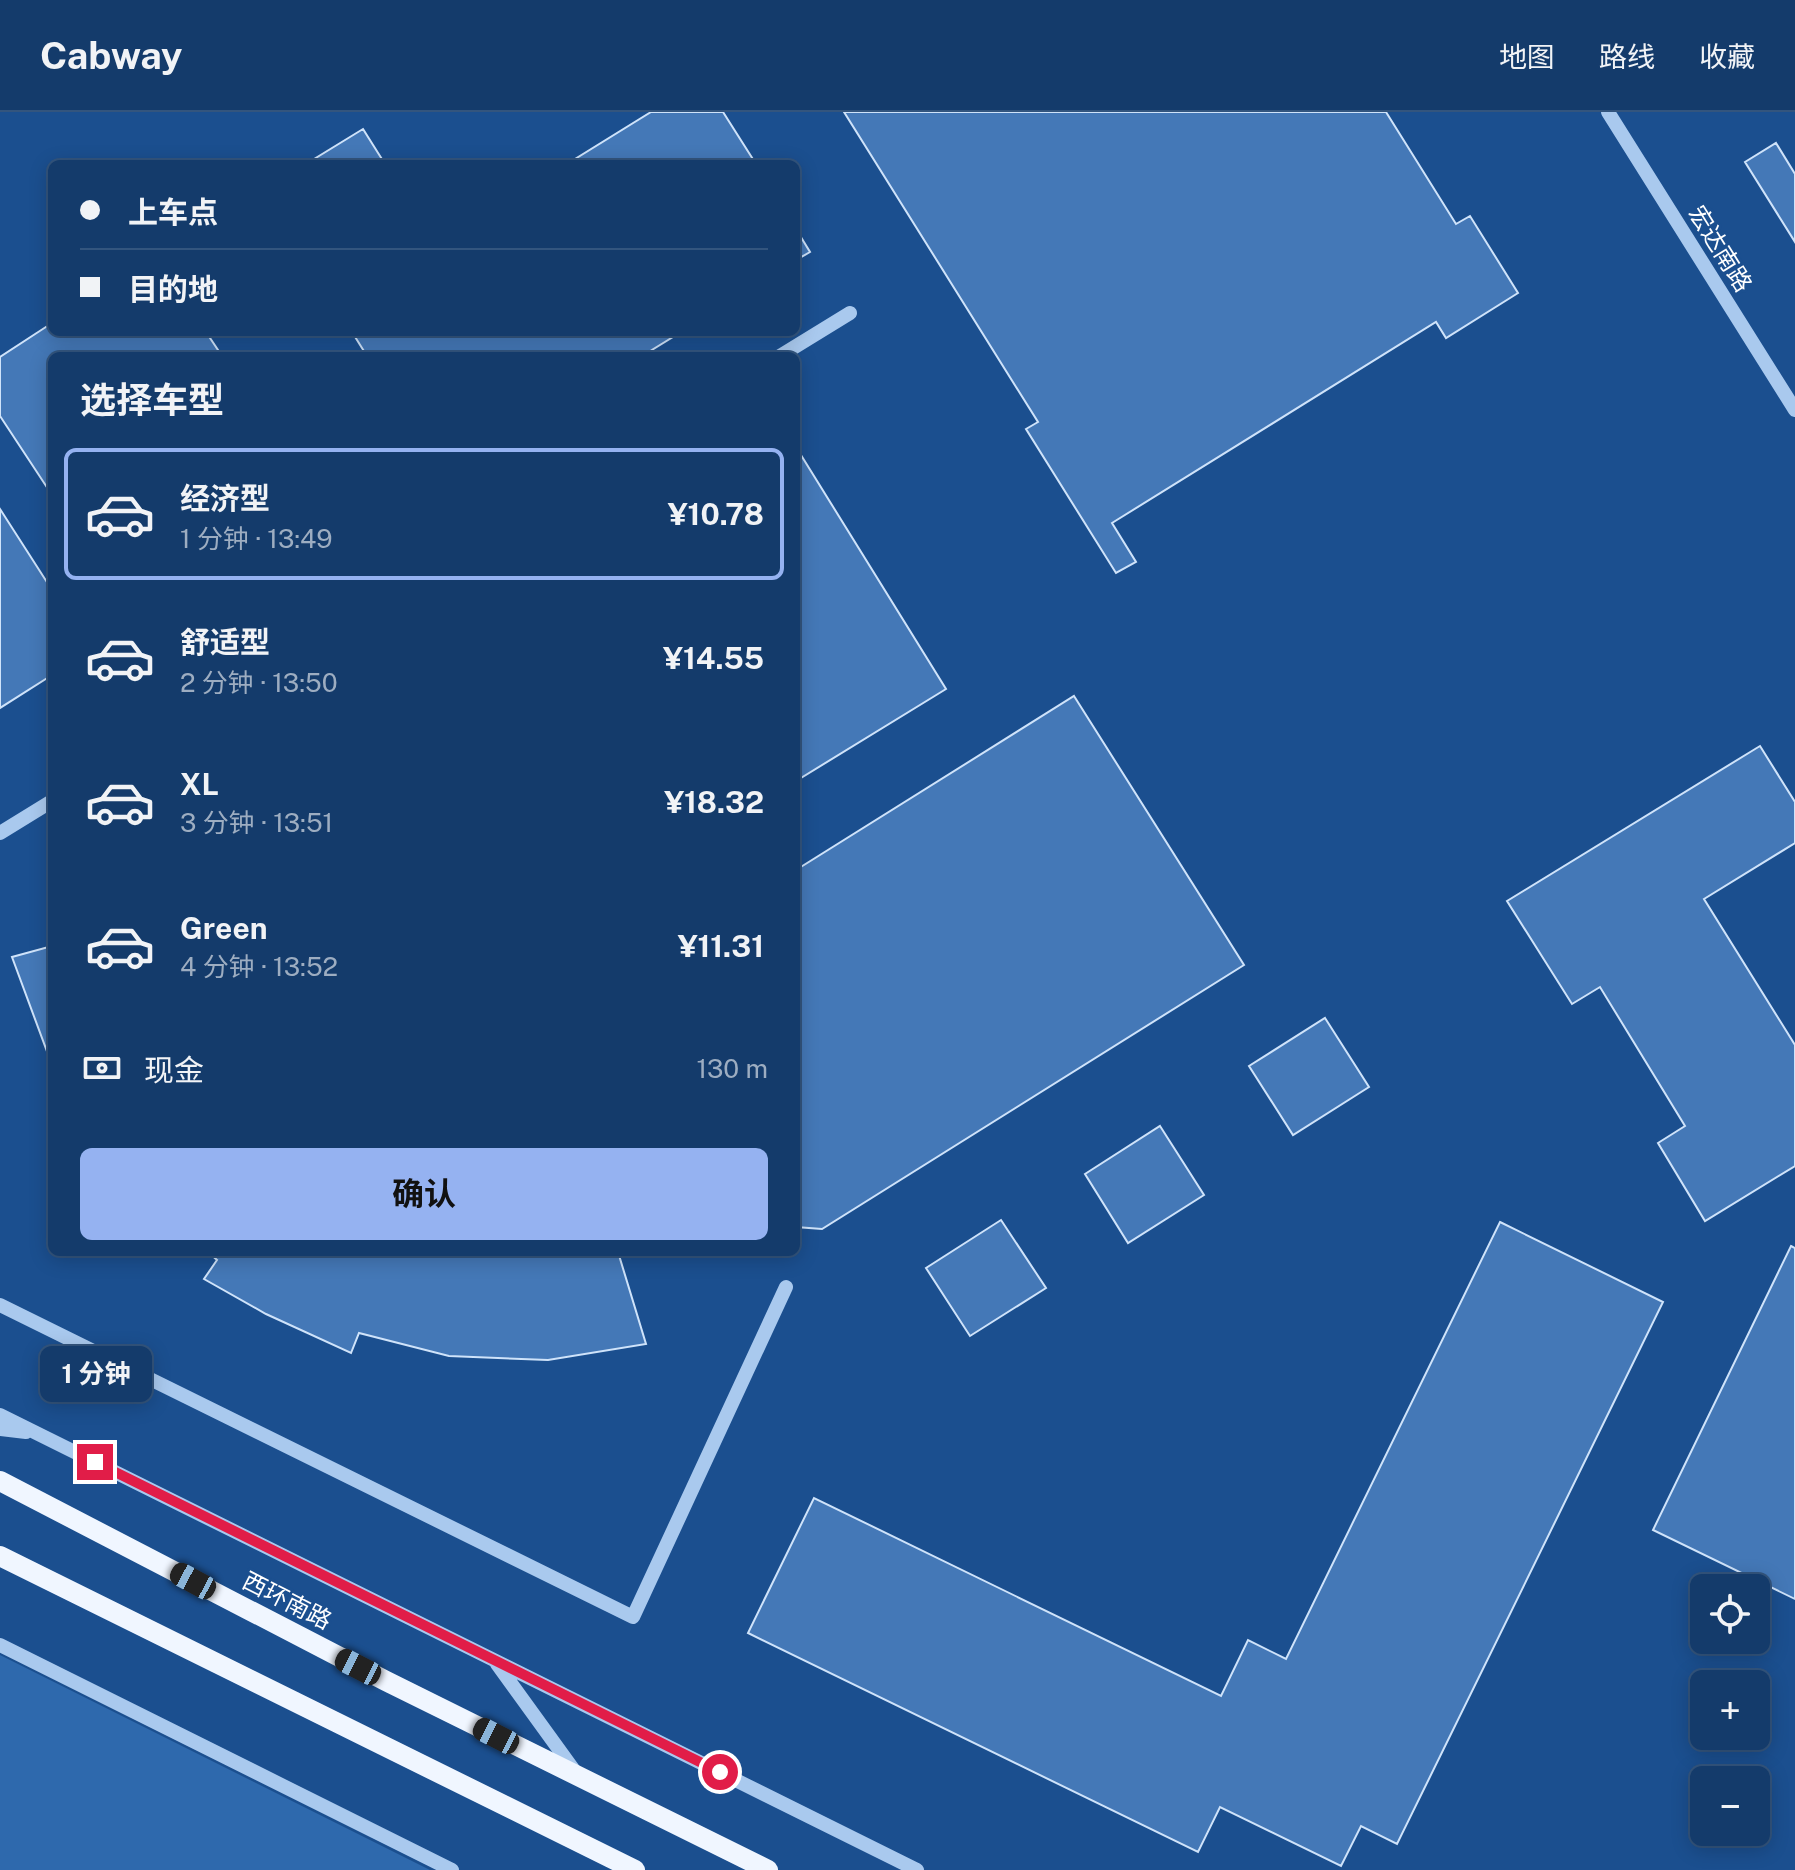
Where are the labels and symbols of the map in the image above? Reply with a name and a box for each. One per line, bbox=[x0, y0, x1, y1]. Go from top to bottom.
street label: 宏达南路 bbox=[1684, 200, 1758, 297]
callout: 1 分钟 bbox=[39, 1346, 151, 1402]
route end bbox=[77, 1444, 113, 1480]
car bbox=[166, 1559, 220, 1603]
street label: 西环南路 bbox=[238, 1566, 337, 1634]
car bbox=[331, 1645, 385, 1689]
car bbox=[469, 1714, 523, 1758]
route start bbox=[702, 1754, 738, 1790]

